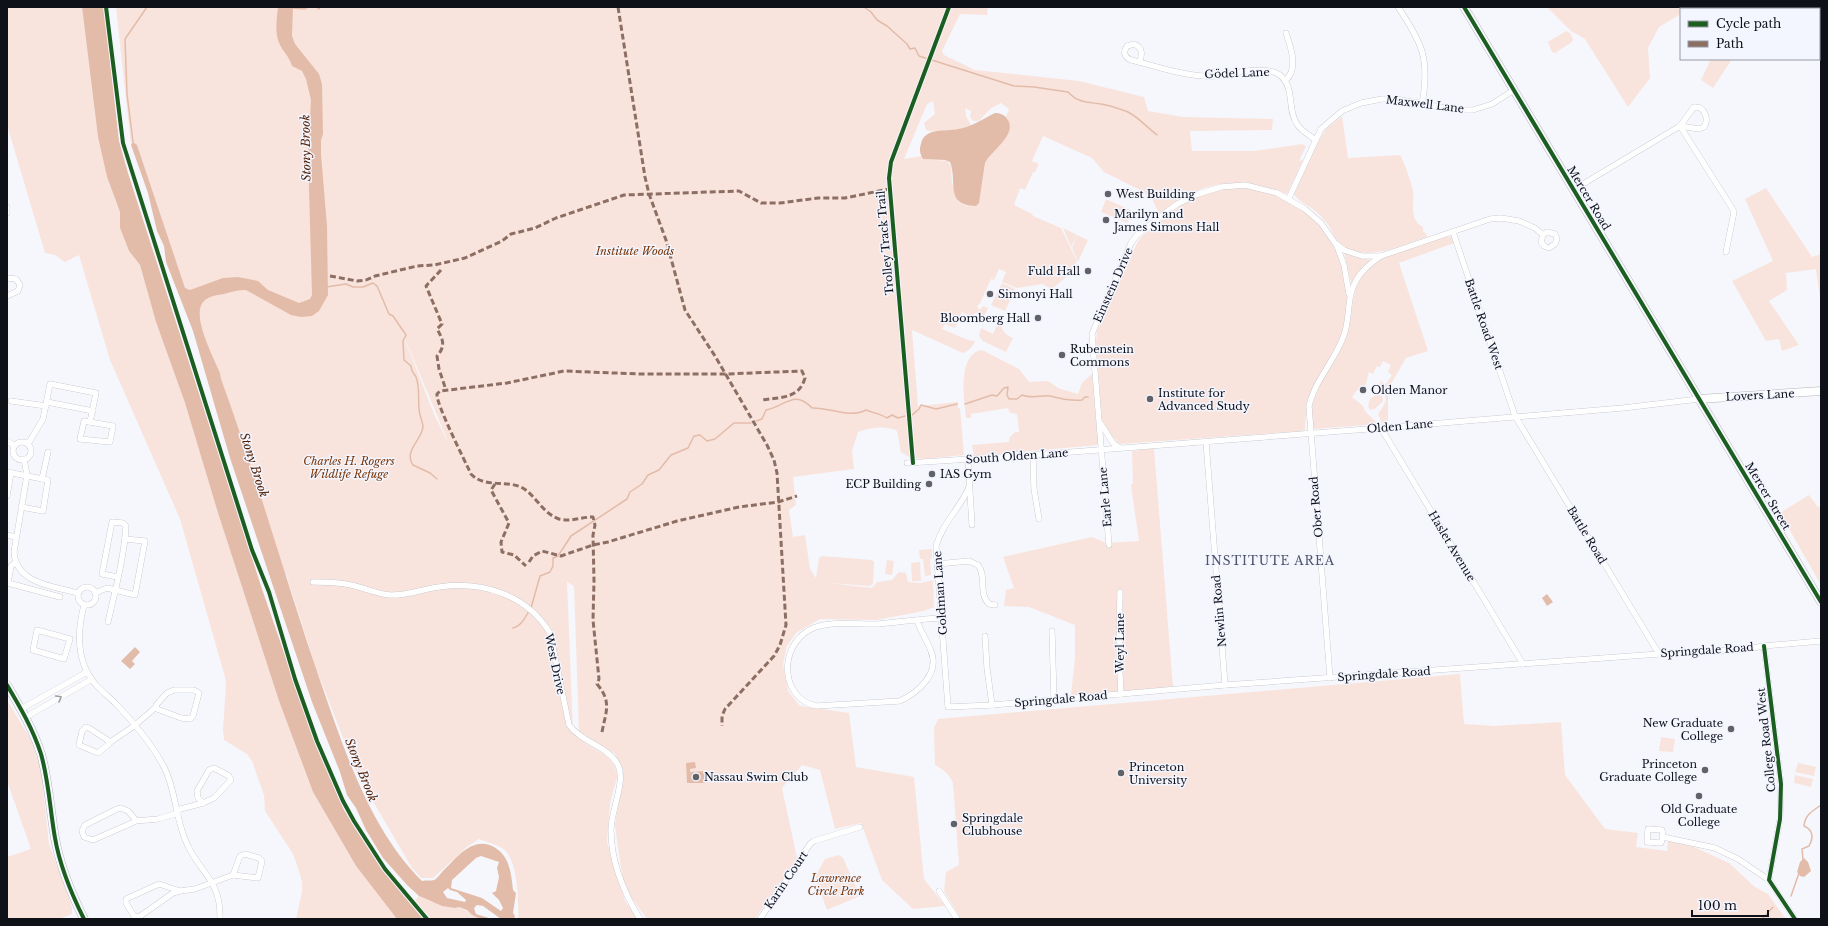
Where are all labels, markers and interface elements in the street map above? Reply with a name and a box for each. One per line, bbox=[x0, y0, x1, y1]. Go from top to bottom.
legend bbox=[1680, 8, 1820, 60]
text: Cycle path bbox=[1716, 16, 1781, 31]
text: Path bbox=[1716, 36, 1744, 51]
street label: Gödel Lane bbox=[1204, 65, 1270, 81]
street label: Maxwell Lane bbox=[1385, 92, 1465, 116]
water label: Stony Brook bbox=[297, 114, 314, 182]
street label: Mercer Road bbox=[1564, 163, 1614, 233]
place label: West Building bbox=[1115, 187, 1196, 201]
marker: West Building bbox=[1103, 189, 1113, 199]
street label: Trolley Track Trail bbox=[873, 190, 897, 296]
place label: Marilyn and James Simons Hall bbox=[1112, 207, 1220, 234]
marker: Marilyn and James Simons Hall bbox=[1101, 215, 1111, 225]
park label: Institute Woods bbox=[595, 244, 674, 258]
street label: Einstein Drive bbox=[1090, 245, 1136, 325]
place label: Fuld Hall bbox=[1028, 264, 1080, 278]
marker: Fuld Hall bbox=[1083, 266, 1093, 276]
street label: Battle Road West bbox=[1462, 277, 1506, 372]
place label: Simonyi Hall bbox=[998, 287, 1073, 301]
marker: Simonyi Hall bbox=[985, 289, 995, 299]
place label: Bloomberg Hall bbox=[940, 311, 1030, 325]
marker: Bloomberg Hall bbox=[1033, 313, 1043, 323]
place label: Rubenstein Commons bbox=[1070, 342, 1134, 369]
marker: Rubenstein Commons bbox=[1057, 350, 1067, 360]
place label: Olden Manor bbox=[1371, 383, 1448, 397]
marker: Olden Manor bbox=[1358, 385, 1368, 395]
place label: Institute for Advanced Study bbox=[1157, 386, 1250, 413]
street label: Lovers Lane bbox=[1725, 386, 1795, 404]
marker: Institute for Advanced Study bbox=[1145, 394, 1155, 404]
street label: Olden Lane bbox=[1366, 416, 1434, 436]
water label: Stony Brook bbox=[237, 431, 272, 499]
street label: South Olden Lane bbox=[965, 445, 1069, 467]
park label: Charles H. Rogers Wildlife Refuge bbox=[303, 454, 395, 481]
street label: Mercer Street bbox=[1742, 460, 1794, 533]
street label: Earle Lane bbox=[1095, 466, 1115, 528]
place label: IAS Gym bbox=[940, 467, 992, 481]
marker: IAS Gym bbox=[927, 469, 937, 479]
street label: Ober Road bbox=[1306, 475, 1326, 538]
place label: ECP Building bbox=[845, 477, 921, 491]
marker: ECP Building bbox=[924, 479, 934, 489]
street label: Battle Road bbox=[1564, 503, 1610, 567]
street label: Haslet Avenue bbox=[1425, 508, 1479, 584]
street label: Goldman Lane bbox=[930, 550, 950, 636]
district label: INSTITUTE AREA bbox=[1205, 553, 1335, 568]
street label: Newlin Road bbox=[1209, 574, 1229, 648]
street label: Weyl Lane bbox=[1113, 613, 1127, 674]
street label: West Drive bbox=[541, 631, 568, 696]
street label: Springdale Road bbox=[1660, 640, 1755, 660]
street label: Springdale Road bbox=[1337, 664, 1432, 684]
street label: College Road West bbox=[1753, 686, 1778, 793]
street label: Springdale Road bbox=[1014, 688, 1109, 710]
one-way arrow bbox=[55, 696, 62, 703]
place label: New Graduate College bbox=[1643, 716, 1723, 743]
marker: New Graduate College bbox=[1726, 724, 1736, 734]
water label: Stony Brook bbox=[342, 736, 381, 804]
place label: Princeton Graduate College bbox=[1599, 757, 1697, 784]
place label: Princeton University bbox=[1129, 760, 1187, 787]
marker: Princeton Graduate College bbox=[1700, 765, 1710, 775]
marker: Princeton University bbox=[1116, 768, 1126, 778]
place label: Nassau Swim Club bbox=[704, 770, 808, 784]
marker: Nassau Swim Club bbox=[691, 772, 701, 782]
marker: Old Graduate College bbox=[1694, 791, 1704, 801]
place label: Old Graduate College bbox=[1661, 802, 1737, 829]
place label: Springdale Clubhouse bbox=[962, 811, 1023, 838]
marker: Springdale Clubhouse bbox=[949, 819, 959, 829]
street label: Karin Court bbox=[761, 848, 811, 912]
park label: Lawrence Circle Park bbox=[807, 871, 865, 898]
scale bar bbox=[1692, 892, 1768, 918]
text: 100 m bbox=[1698, 898, 1737, 913]

